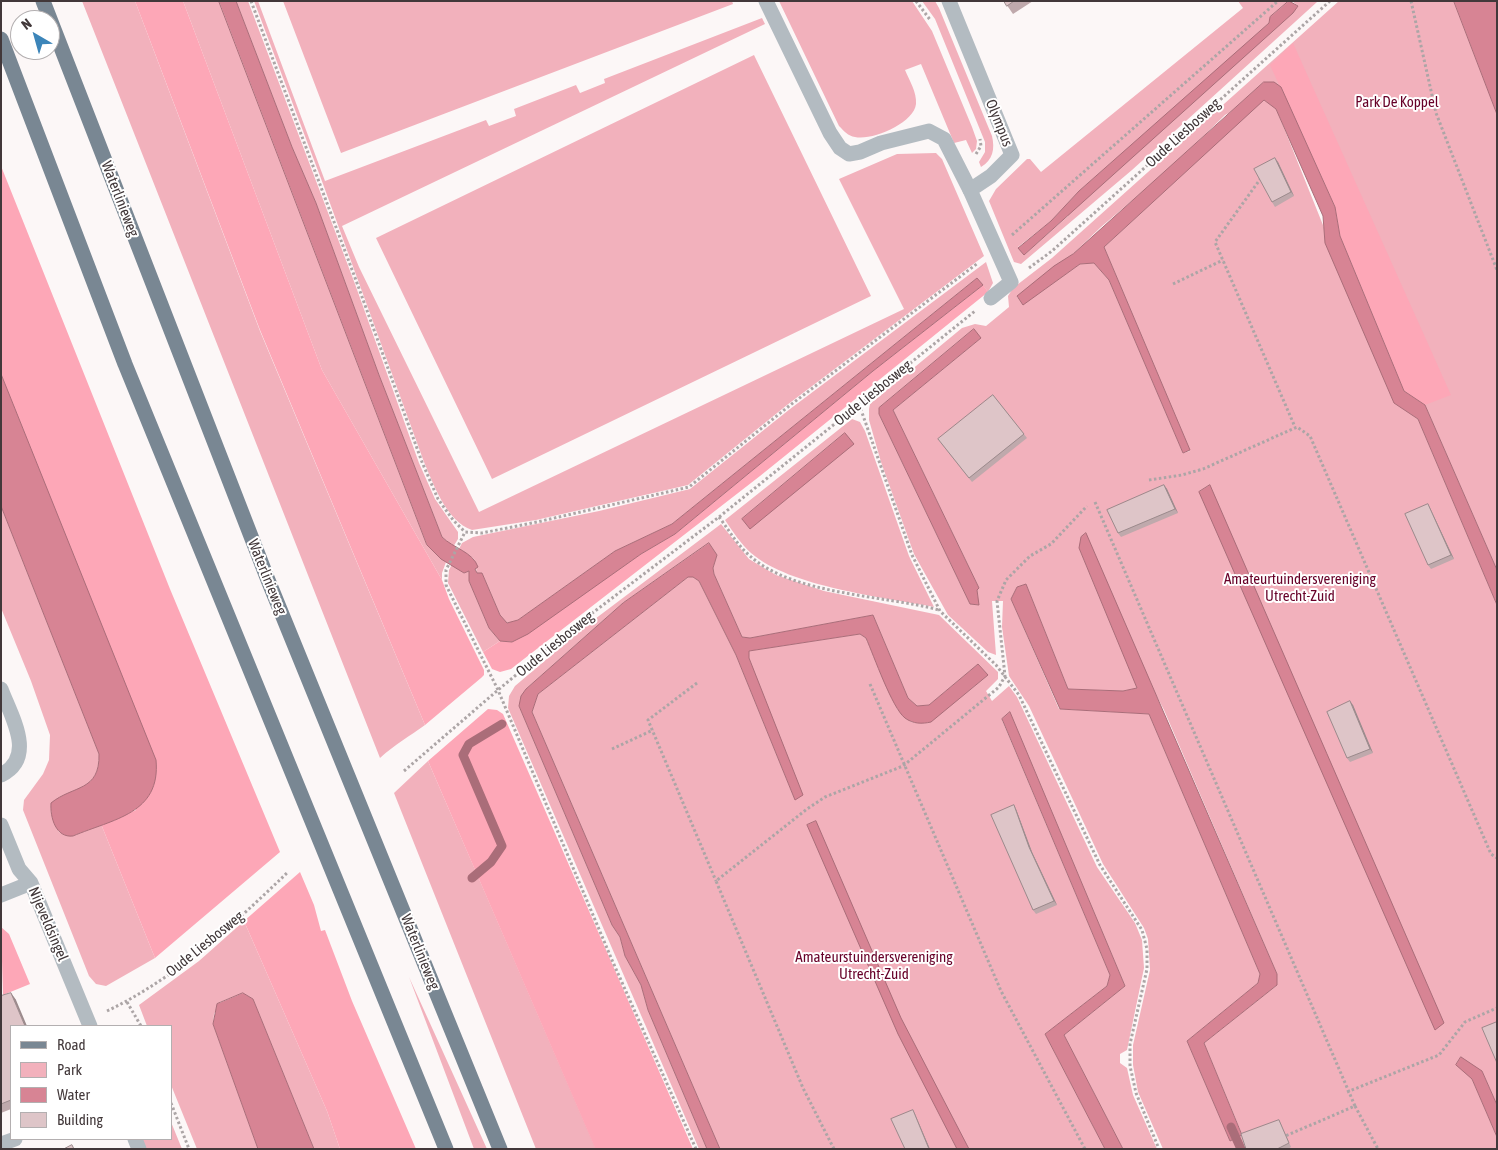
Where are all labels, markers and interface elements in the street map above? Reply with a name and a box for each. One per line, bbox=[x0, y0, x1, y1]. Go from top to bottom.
north arrow bbox=[10, 10, 60, 60]
text: N bbox=[18, 15, 35, 33]
park label: Park De Koppel bbox=[1355, 93, 1439, 111]
street label: Oude Liesbosweg bbox=[1142, 95, 1224, 171]
street label: Olympus bbox=[981, 97, 1017, 149]
street label: Waterlinieweg bbox=[97, 159, 143, 239]
street label: Oude Liesbosweg bbox=[830, 356, 916, 430]
street label: Waterlinieweg bbox=[244, 537, 290, 617]
park label: Amateurtuindersvereniging Utrecht-Zuid bbox=[1224, 570, 1376, 605]
street label: Oude Liesbosweg bbox=[512, 607, 598, 681]
street label: Nijeveldsingel bbox=[24, 884, 72, 964]
street label: Oude Liesbosweg bbox=[162, 907, 248, 981]
street label: Waterlinieweg bbox=[397, 912, 443, 992]
park label: Amateurstuindersvereniging Utrecht-Zuid bbox=[795, 948, 953, 983]
legend bbox=[10, 1025, 172, 1140]
text: Road bbox=[57, 1036, 86, 1053]
text: Park bbox=[57, 1061, 82, 1078]
text: Water bbox=[57, 1086, 90, 1103]
text: Building bbox=[57, 1111, 103, 1128]

